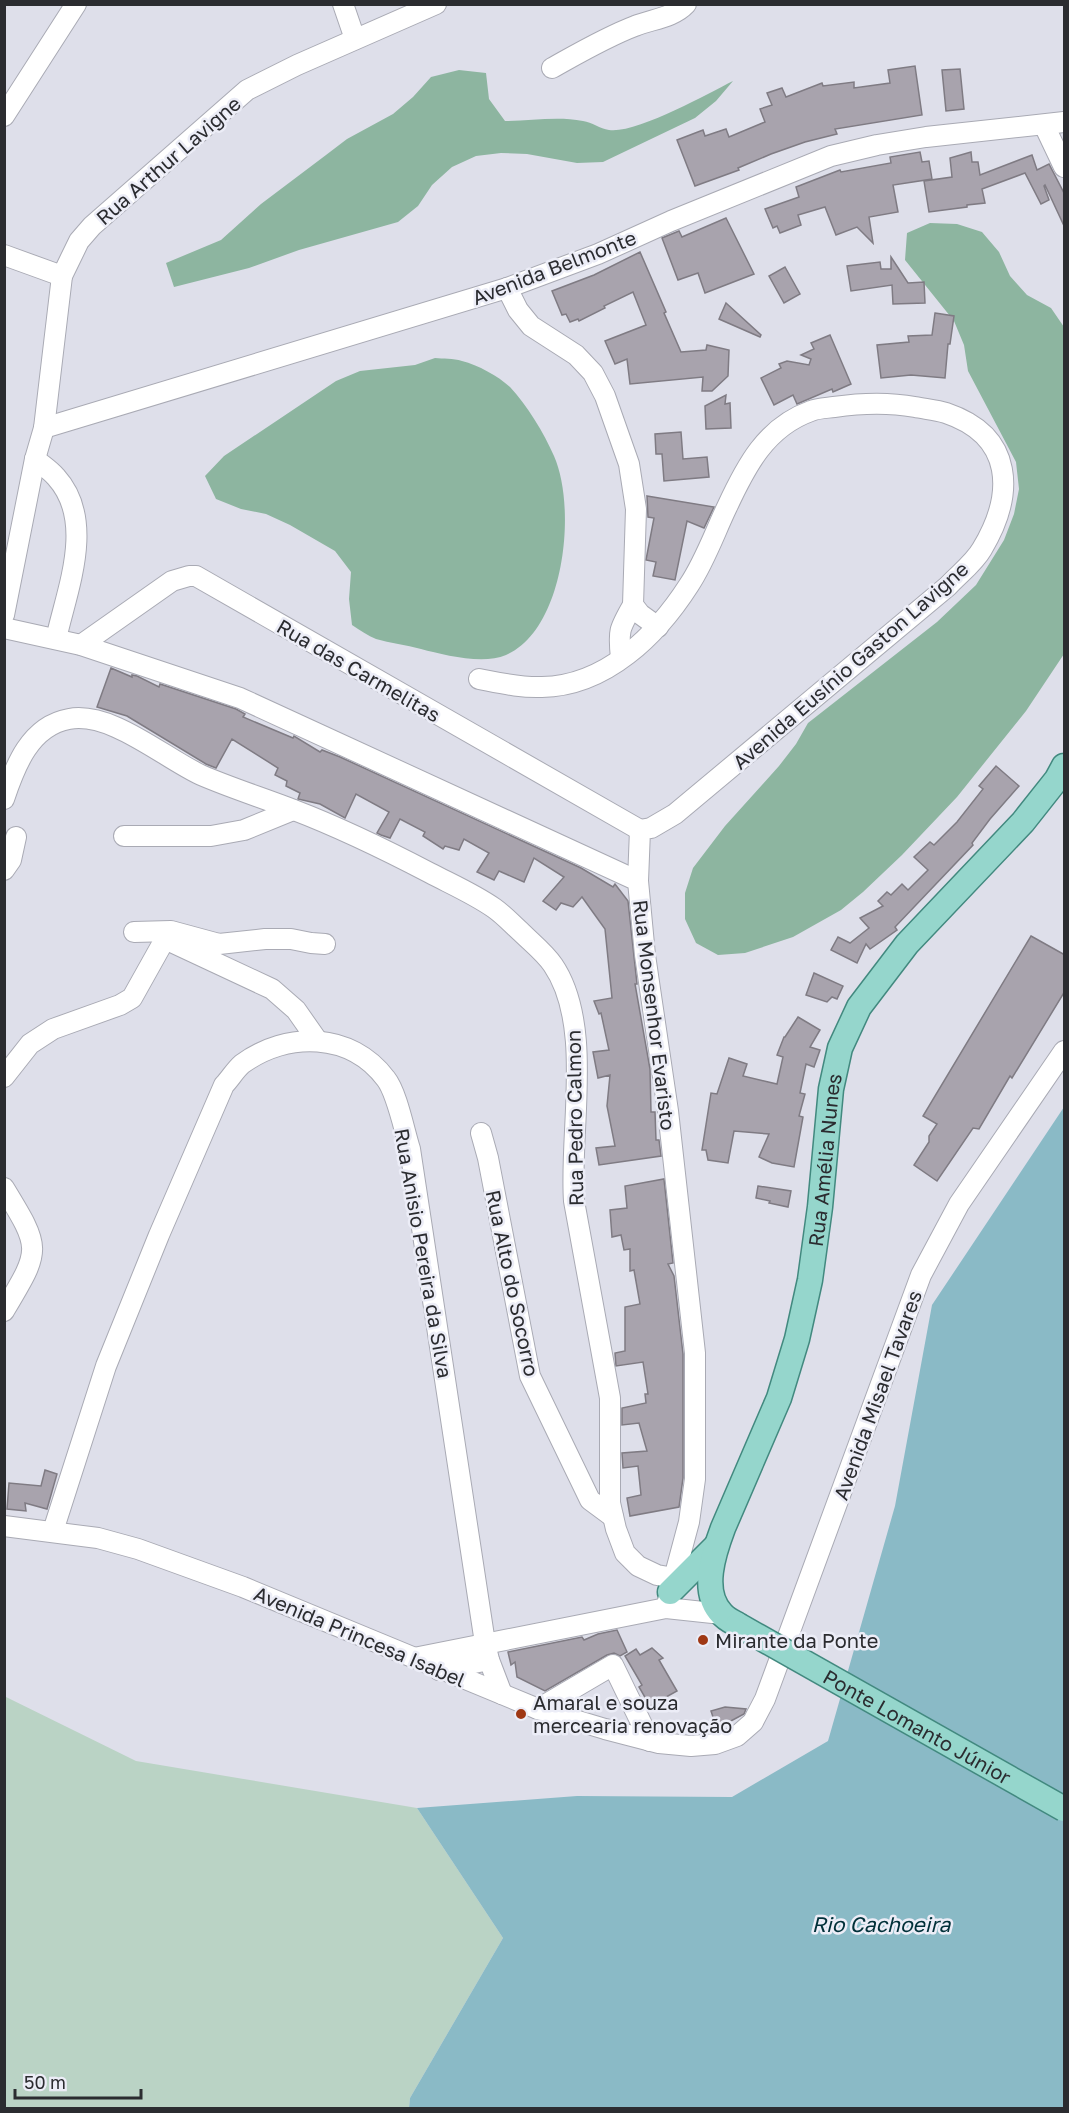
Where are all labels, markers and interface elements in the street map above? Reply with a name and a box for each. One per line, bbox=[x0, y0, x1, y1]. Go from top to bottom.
street label: Rua Arthur Lavigne bbox=[91, 91, 245, 229]
street label: Avenida Belmonte bbox=[469, 225, 639, 309]
street label: Avenida Eusínio Gaston Lavigne bbox=[727, 556, 973, 774]
street label: Rua das Carmelitas bbox=[273, 613, 445, 727]
street label: Rua Monsenhor Evaristo bbox=[629, 898, 681, 1132]
street label: Rua Pedro Calmon bbox=[560, 1030, 588, 1206]
street label: Rua Amélia Nunes bbox=[803, 1071, 846, 1248]
street label: Rua Anisio Pereira da Silva bbox=[390, 1126, 458, 1380]
street label: Rua Alto do Socorro bbox=[482, 1188, 544, 1378]
street label: Avenida Misael Tavares bbox=[828, 1287, 926, 1503]
street label: Avenida Princesa Isabel bbox=[251, 1581, 469, 1691]
place label: Mirante da Ponte bbox=[715, 1628, 878, 1652]
marker: Mirante da Ponte bbox=[696, 1633, 710, 1647]
street label: Ponte Lomanto Júnior bbox=[819, 1664, 1016, 1789]
place label: Amaral e souza mercearia renovação bbox=[533, 1690, 732, 1737]
marker: Amaral e souza mercearia renovação bbox=[514, 1707, 528, 1721]
water label: Rio Cachoeira bbox=[812, 1911, 951, 1937]
scale bar bbox=[15, 2062, 141, 2100]
text: 50 m bbox=[24, 2071, 66, 2093]

